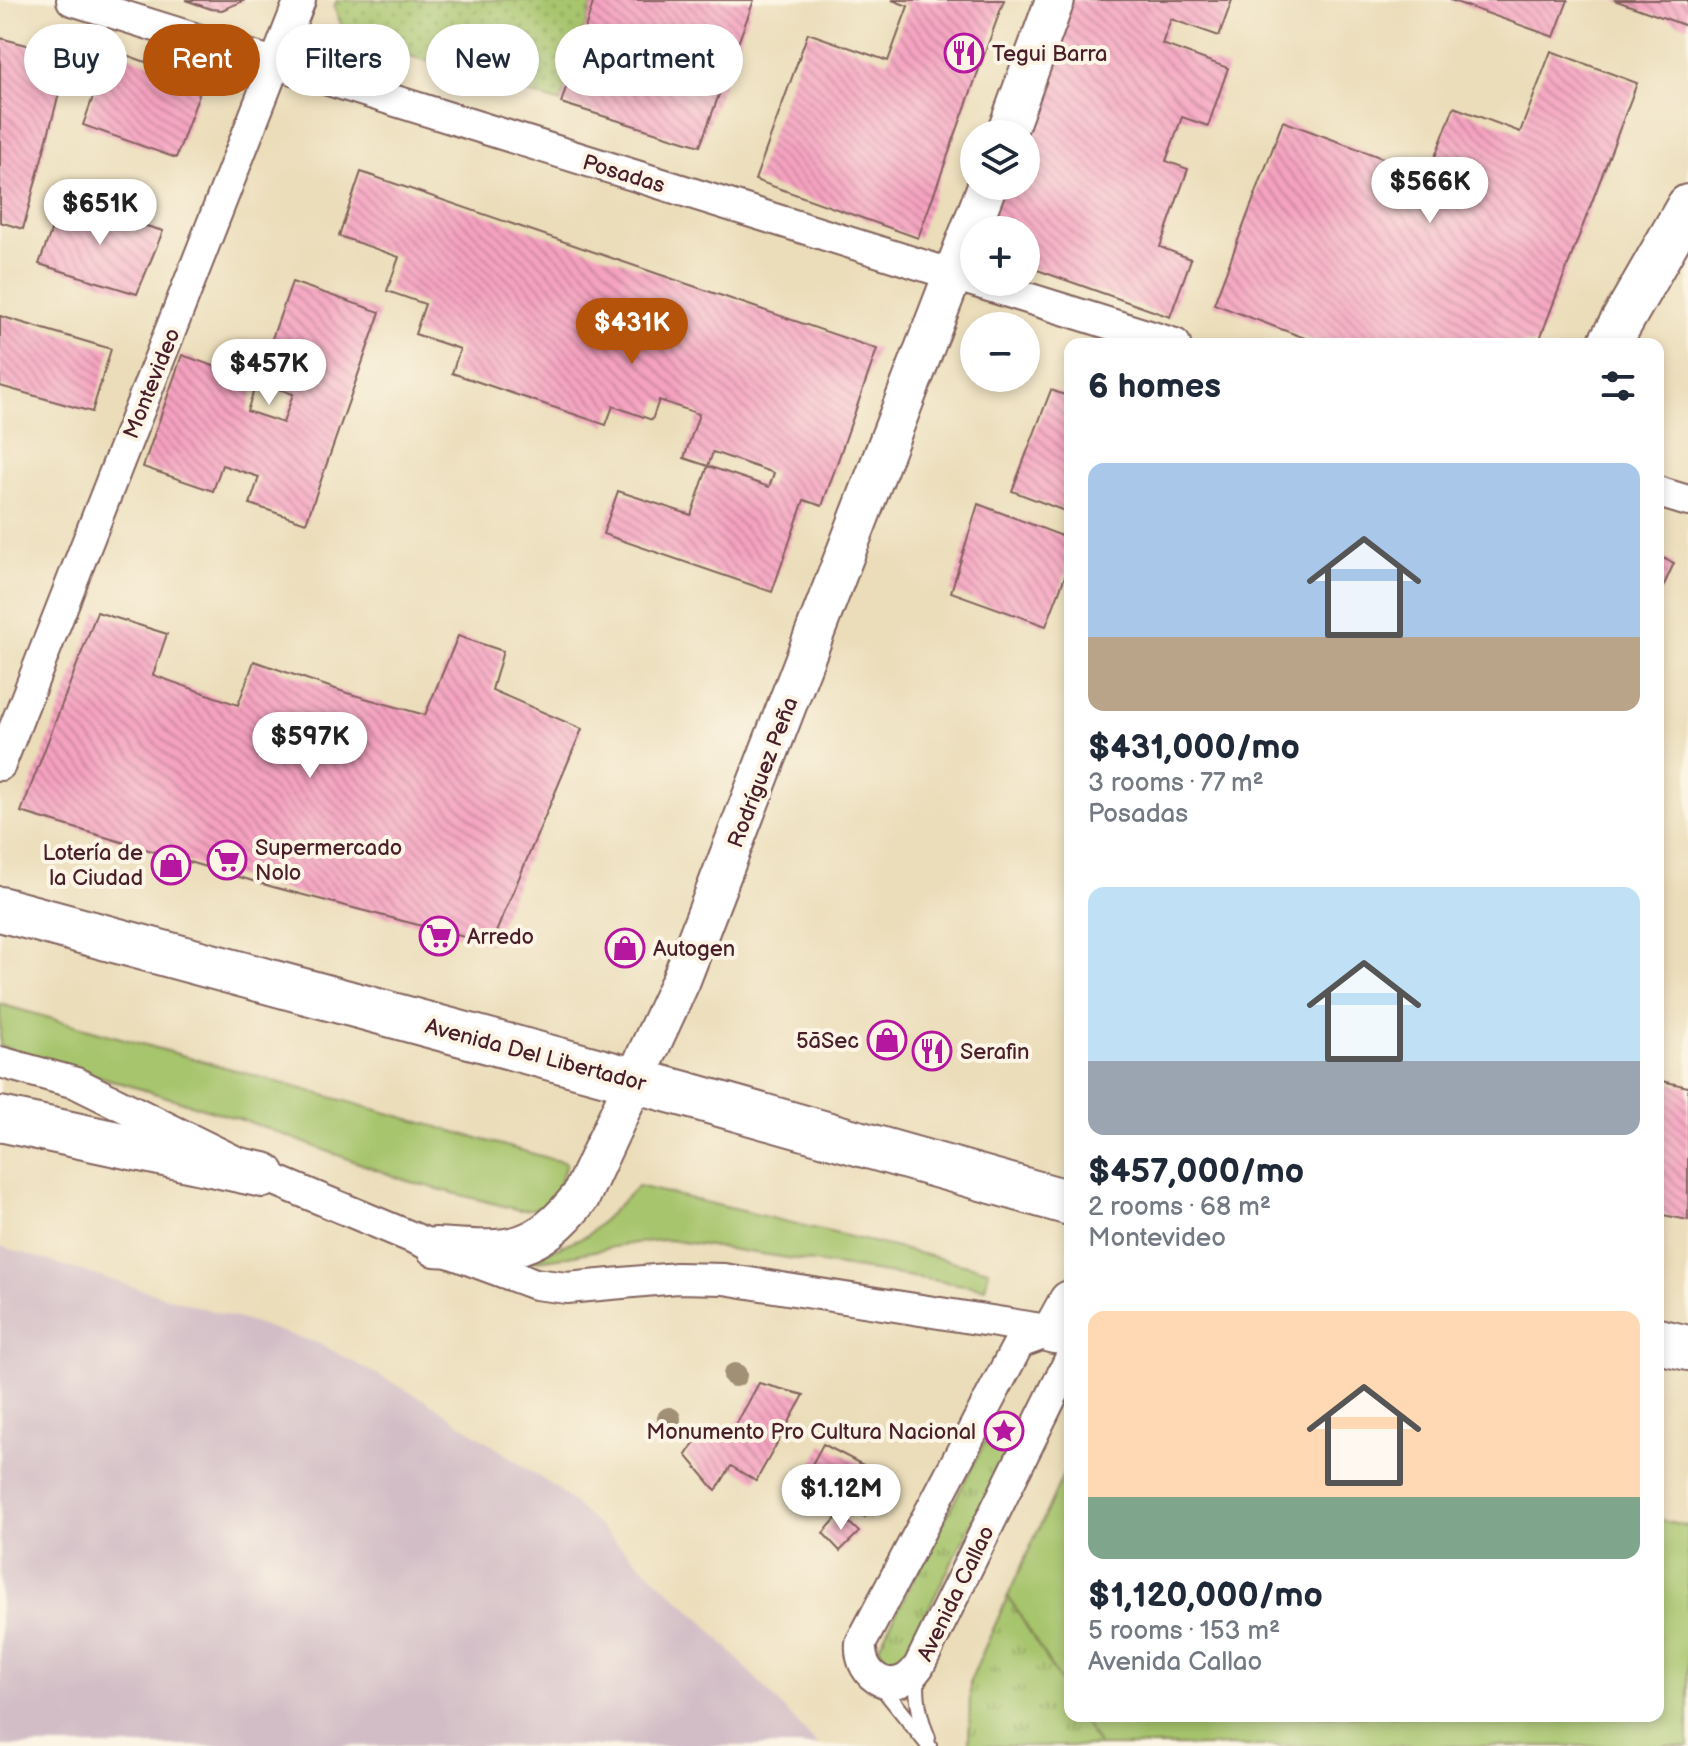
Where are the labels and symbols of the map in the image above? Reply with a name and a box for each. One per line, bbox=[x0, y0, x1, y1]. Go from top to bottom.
restaurant icon: Tegui Barra bbox=[943, 32, 985, 74]
place label: Tegui Barra bbox=[992, 41, 1107, 68]
street label: Posadas bbox=[579, 149, 668, 200]
pin: $566K bbox=[1374, 157, 1486, 225]
pin: $651K bbox=[44, 179, 156, 247]
pin: $431K bbox=[576, 298, 688, 366]
street label: Montevideo bbox=[118, 324, 187, 443]
pin: $457K bbox=[213, 339, 325, 407]
street label: Rodríguez Peña bbox=[722, 693, 805, 852]
pin: $597K bbox=[254, 712, 366, 780]
place label: Supermercado Nolo bbox=[255, 835, 402, 887]
supermarket icon: Supermercado Nolo bbox=[206, 839, 248, 881]
place label: Lotería de la Ciudad bbox=[42, 840, 143, 892]
shop icon: Lotería de la Ciudad bbox=[150, 844, 192, 886]
supermarket icon: Arredo bbox=[418, 915, 460, 957]
place label: Arredo bbox=[467, 924, 534, 951]
shop icon: Autogen bbox=[604, 927, 646, 969]
place label: Autogen bbox=[653, 936, 735, 963]
street label: Avenida Del Libertador bbox=[422, 1013, 650, 1098]
shop icon: 5āSec bbox=[866, 1019, 908, 1061]
place label: 5āSec bbox=[796, 1028, 859, 1055]
restaurant icon: Serafin bbox=[911, 1030, 953, 1072]
place label: Serafin bbox=[960, 1039, 1029, 1066]
place icon: Monumento Pro Cultura Nacional bbox=[983, 1410, 1025, 1452]
place label: Monumento Pro Cultura Nacional bbox=[646, 1419, 976, 1446]
pin: $1.12M bbox=[776, 1464, 906, 1532]
street label: Avenida Callao bbox=[912, 1521, 1001, 1666]

